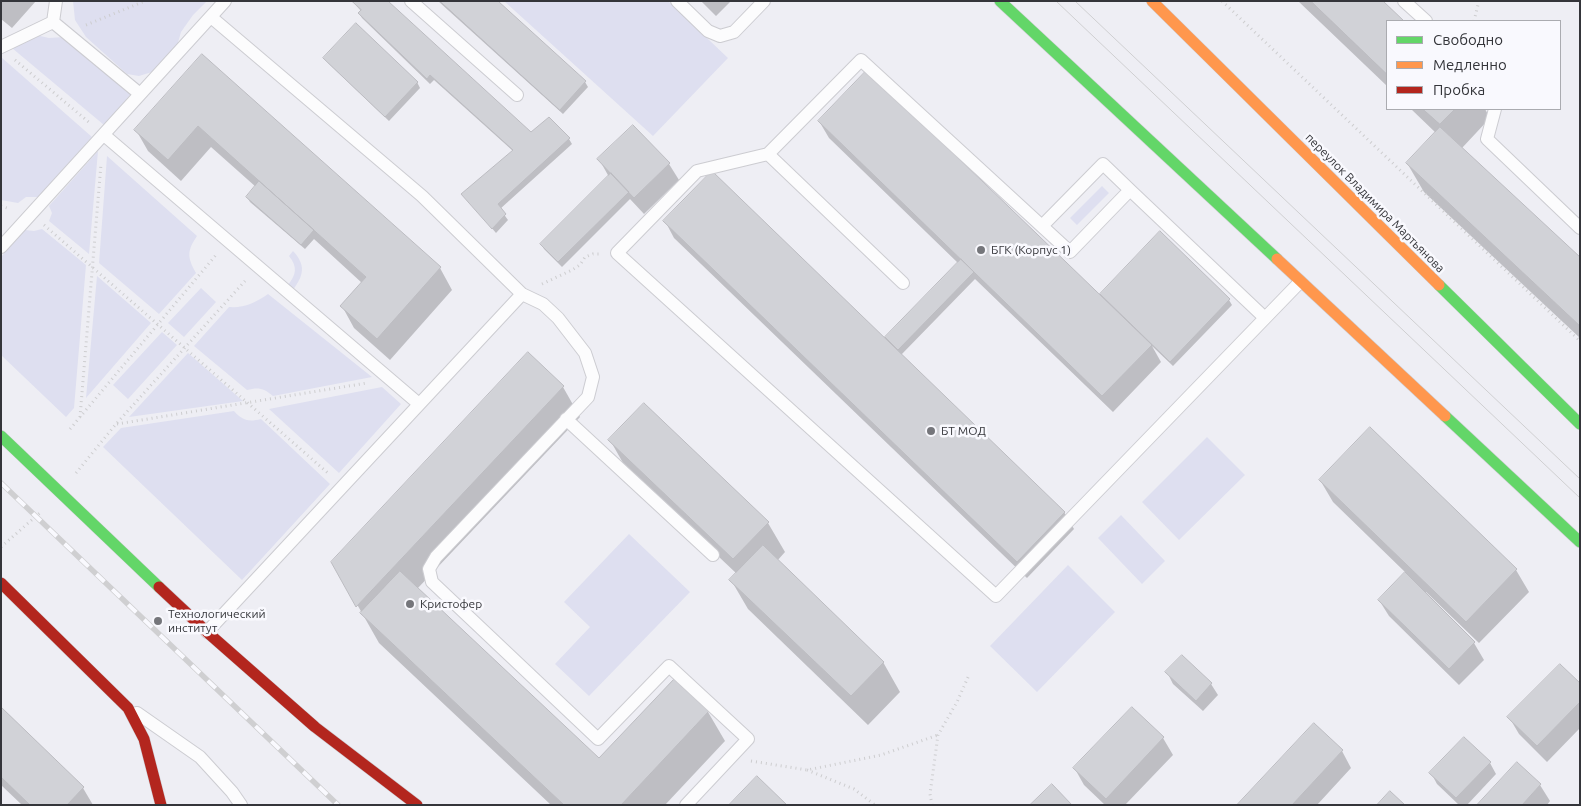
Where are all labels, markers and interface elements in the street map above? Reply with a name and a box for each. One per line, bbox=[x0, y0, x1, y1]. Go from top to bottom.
legend bbox=[1386, 20, 1561, 110]
text: Свободно bbox=[1433, 31, 1503, 48]
text: Медленно bbox=[1433, 56, 1507, 73]
text: Пробка bbox=[1433, 81, 1485, 98]
street label: переулок Владимира Мартьянова bbox=[1302, 130, 1448, 276]
place label: БГК (Корпус 1) bbox=[991, 243, 1071, 257]
marker: БГК (Корпус 1) bbox=[975, 244, 987, 256]
place label: БТ МОД bbox=[941, 424, 986, 438]
marker: БТ МОД bbox=[925, 425, 937, 437]
place label: Кристофер bbox=[420, 597, 482, 611]
marker: Кристофер bbox=[404, 598, 416, 610]
place label: Технологический институт bbox=[168, 607, 266, 635]
marker: Технологический институт bbox=[152, 615, 164, 627]

